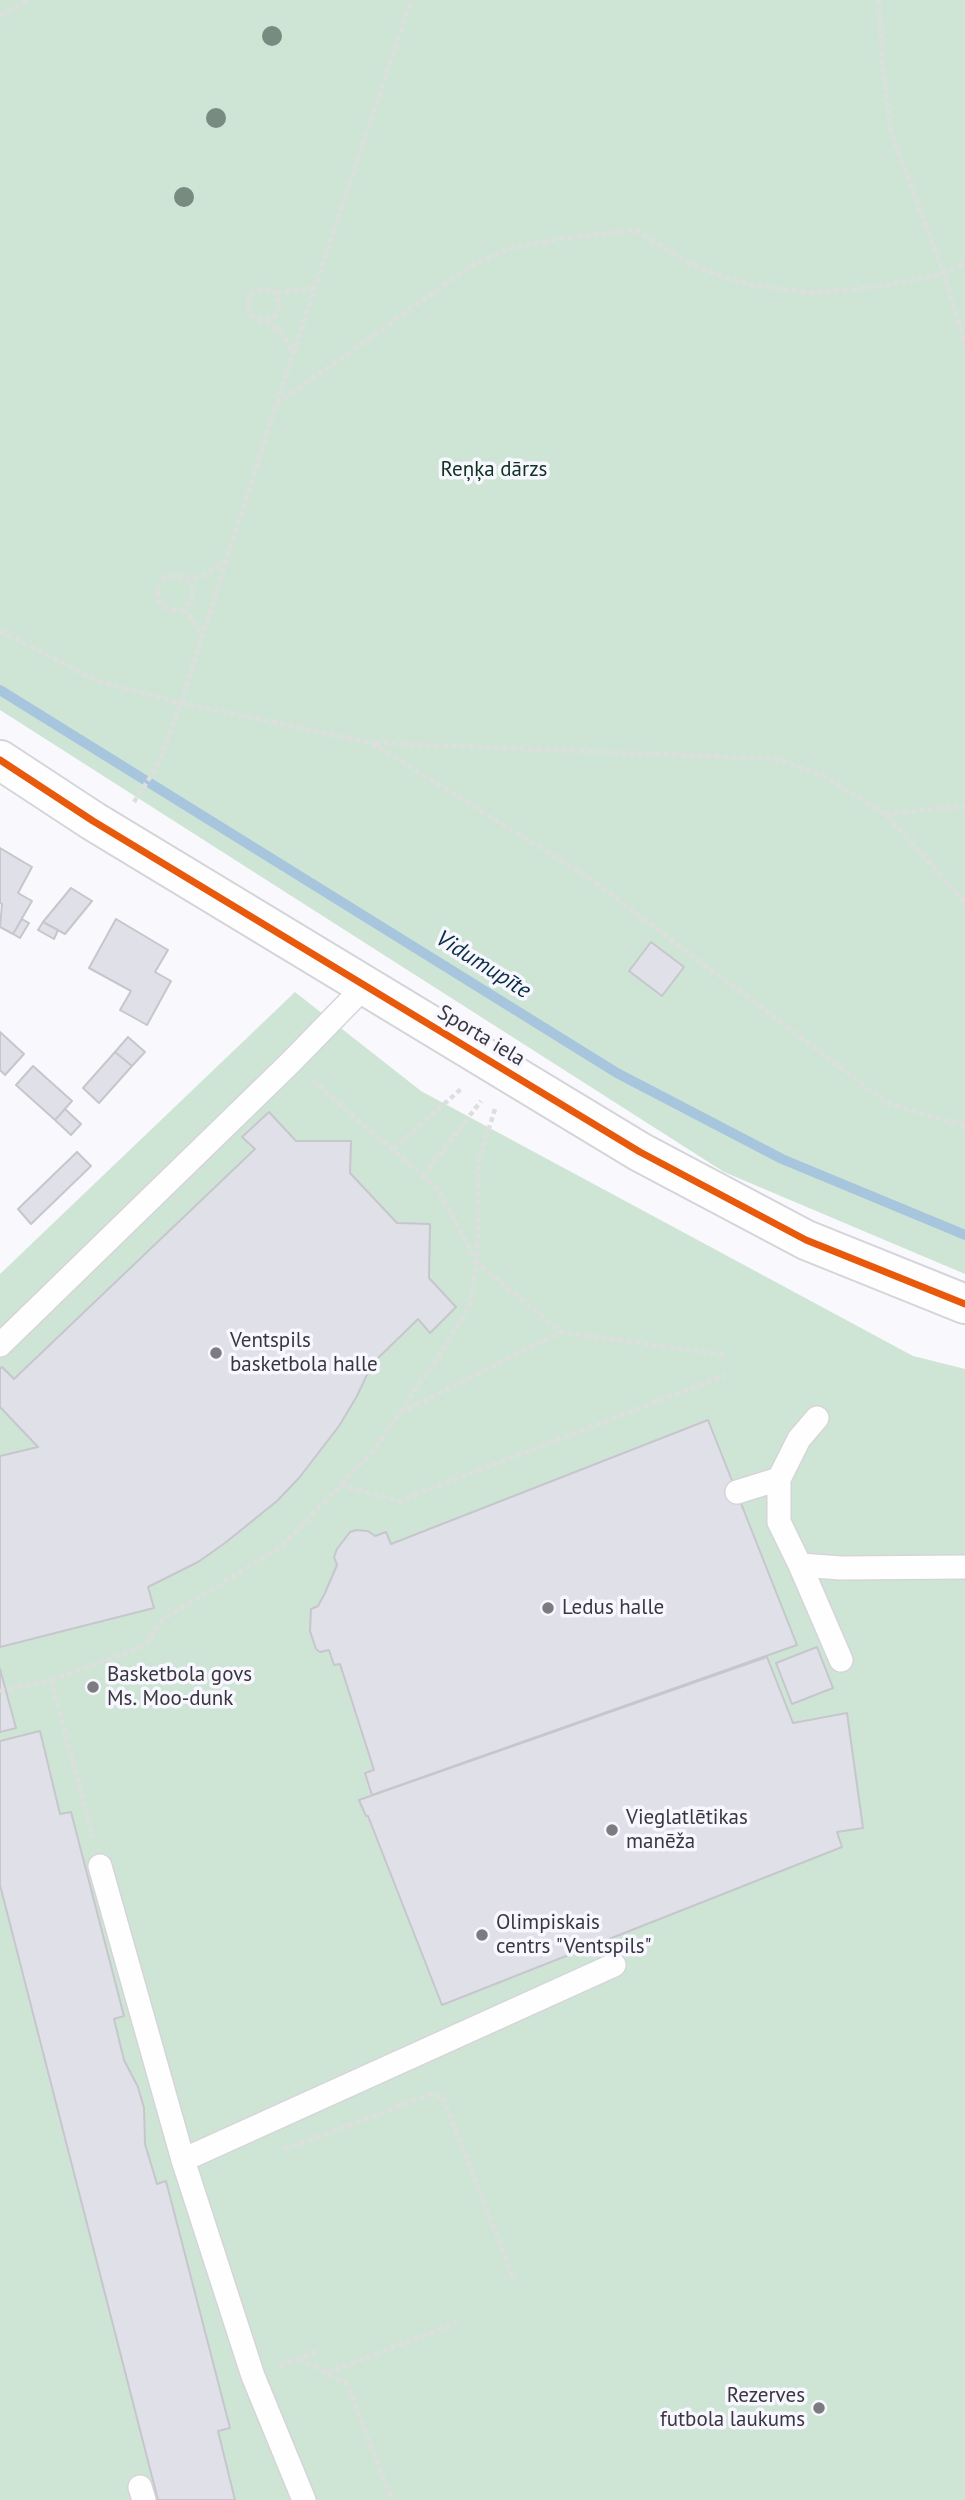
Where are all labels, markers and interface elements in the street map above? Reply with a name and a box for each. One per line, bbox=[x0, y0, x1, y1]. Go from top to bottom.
park label: Reņķa dārzs bbox=[441, 457, 547, 483]
water label: Vidumupīte bbox=[430, 925, 536, 1005]
street label: Sporta iela bbox=[433, 1000, 529, 1072]
place label: Ventspils basketbola halle bbox=[230, 1328, 378, 1378]
marker: Ventspils basketbola halle bbox=[208, 1345, 224, 1361]
place label: Ledus halle bbox=[562, 1595, 664, 1621]
marker: Ledus halle bbox=[540, 1600, 556, 1616]
place label: Basketbola govs Ms. Moo-dunk bbox=[107, 1662, 252, 1712]
marker: Basketbola govs Ms. Moo-dunk bbox=[85, 1679, 101, 1695]
place label: Vieglatlētikas manēža bbox=[626, 1805, 748, 1855]
marker: Vieglatlētikas manēža bbox=[604, 1822, 620, 1838]
place label: Olimpiskais centrs "Ventspils" bbox=[496, 1910, 652, 1960]
marker: Olimpiskais centrs "Ventspils" bbox=[474, 1927, 490, 1943]
place label: Rezerves futbola laukums bbox=[660, 2383, 805, 2433]
marker: Rezerves futbola laukums bbox=[811, 2400, 827, 2416]

